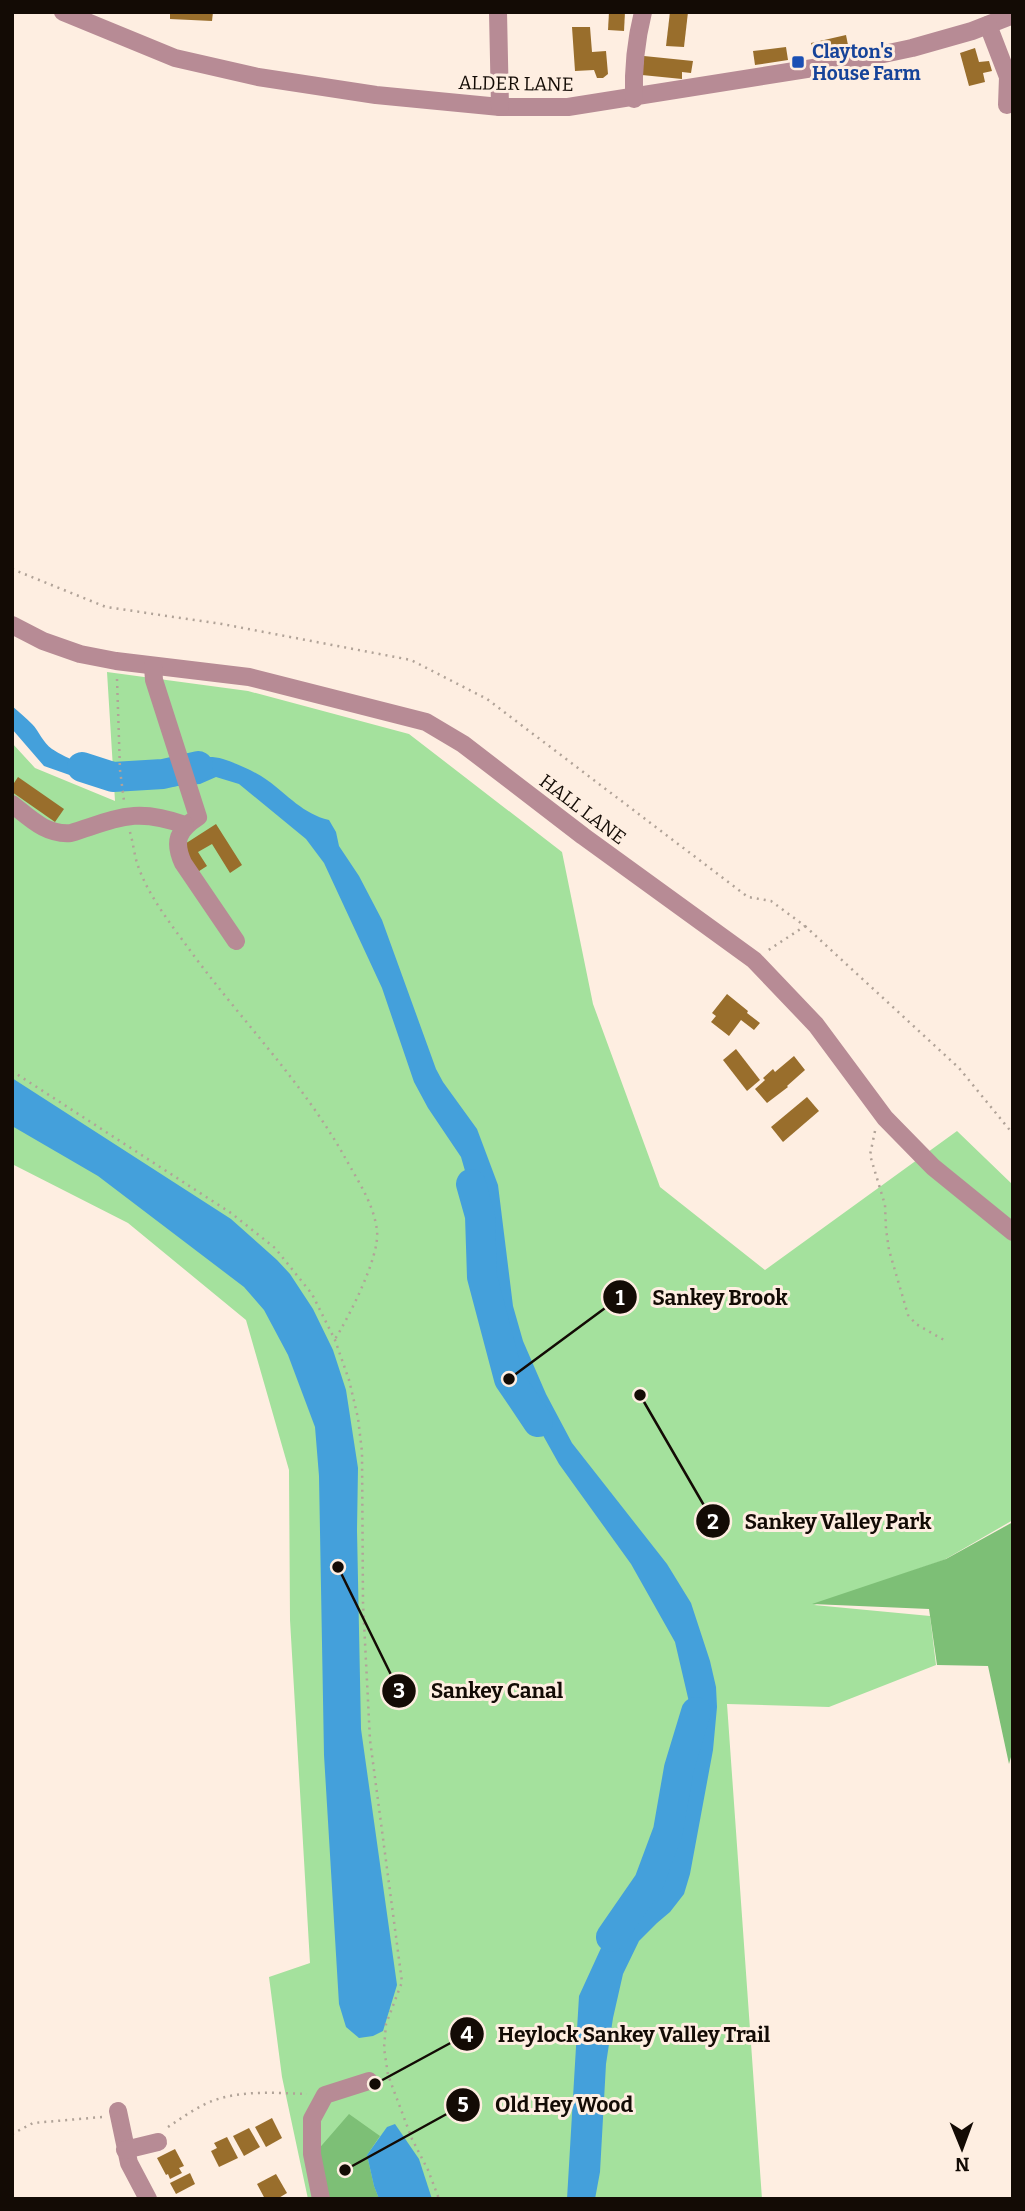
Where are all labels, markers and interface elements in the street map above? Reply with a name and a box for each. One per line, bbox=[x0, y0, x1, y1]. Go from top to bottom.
place label: Clayton's House Farm bbox=[812, 40, 921, 85]
marker: Clayton's House Farm bbox=[790, 54, 806, 70]
street label: ALDER LANE bbox=[458, 71, 574, 96]
street label: HALL LANE bbox=[535, 769, 630, 849]
callout: Sankey Brook bbox=[603, 1276, 801, 1318]
text: 1 bbox=[615, 1285, 625, 1311]
text: Sankey Brook bbox=[652, 1285, 788, 1311]
callout: Sankey Valley Park bbox=[696, 1500, 946, 1542]
text: 2 bbox=[707, 1509, 719, 1535]
text: Sankey Valley Park bbox=[744, 1509, 932, 1535]
callout: Sankey Canal bbox=[382, 1670, 577, 1712]
text: 3 bbox=[393, 1678, 405, 1704]
text: Sankey Canal bbox=[431, 1678, 564, 1704]
callout: Heylock Sankey Valley Trail bbox=[449, 2013, 785, 2055]
text: 4 bbox=[461, 2022, 474, 2048]
text: Heylock Sankey Valley Trail bbox=[498, 2022, 771, 2048]
callout: Old Hey Wood bbox=[446, 2084, 647, 2126]
text: 5 bbox=[457, 2092, 469, 2118]
text: Old Hey Wood bbox=[495, 2092, 633, 2118]
north arrow bbox=[927, 2113, 997, 2183]
text: N bbox=[954, 2153, 970, 2176]

